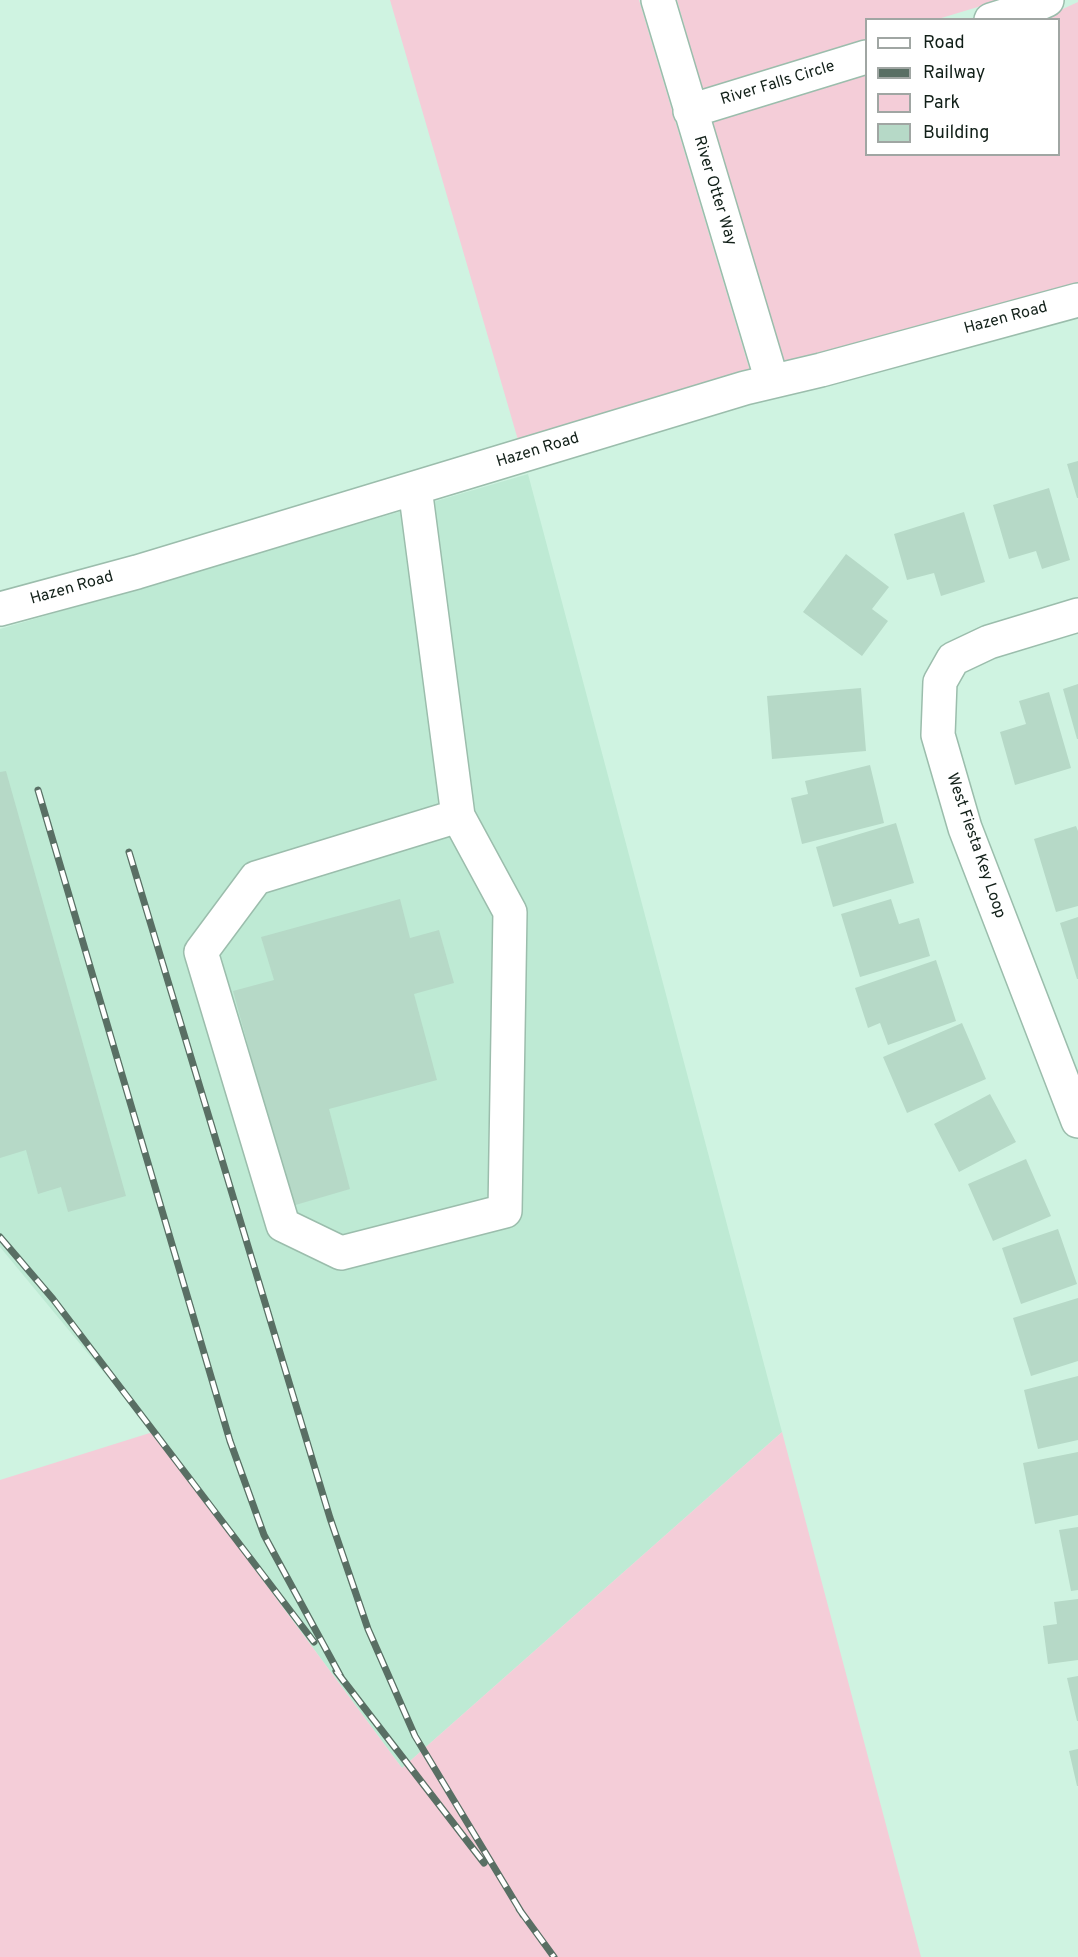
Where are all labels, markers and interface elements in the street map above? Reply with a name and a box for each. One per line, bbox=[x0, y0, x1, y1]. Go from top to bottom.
legend bbox=[865, 18, 1060, 156]
text: Road bbox=[923, 32, 965, 55]
street label: River Falls Circle bbox=[719, 58, 837, 110]
text: Railway bbox=[923, 62, 985, 85]
text: Park bbox=[923, 92, 960, 115]
text: Building bbox=[923, 122, 989, 145]
street label: River Otter Way bbox=[688, 134, 740, 248]
street label: Hazen Road bbox=[962, 299, 1050, 339]
street label: Hazen Road bbox=[494, 429, 582, 473]
street label: Hazen Road bbox=[28, 568, 116, 610]
street label: West Fiesta Key Loop bbox=[941, 771, 1009, 921]

